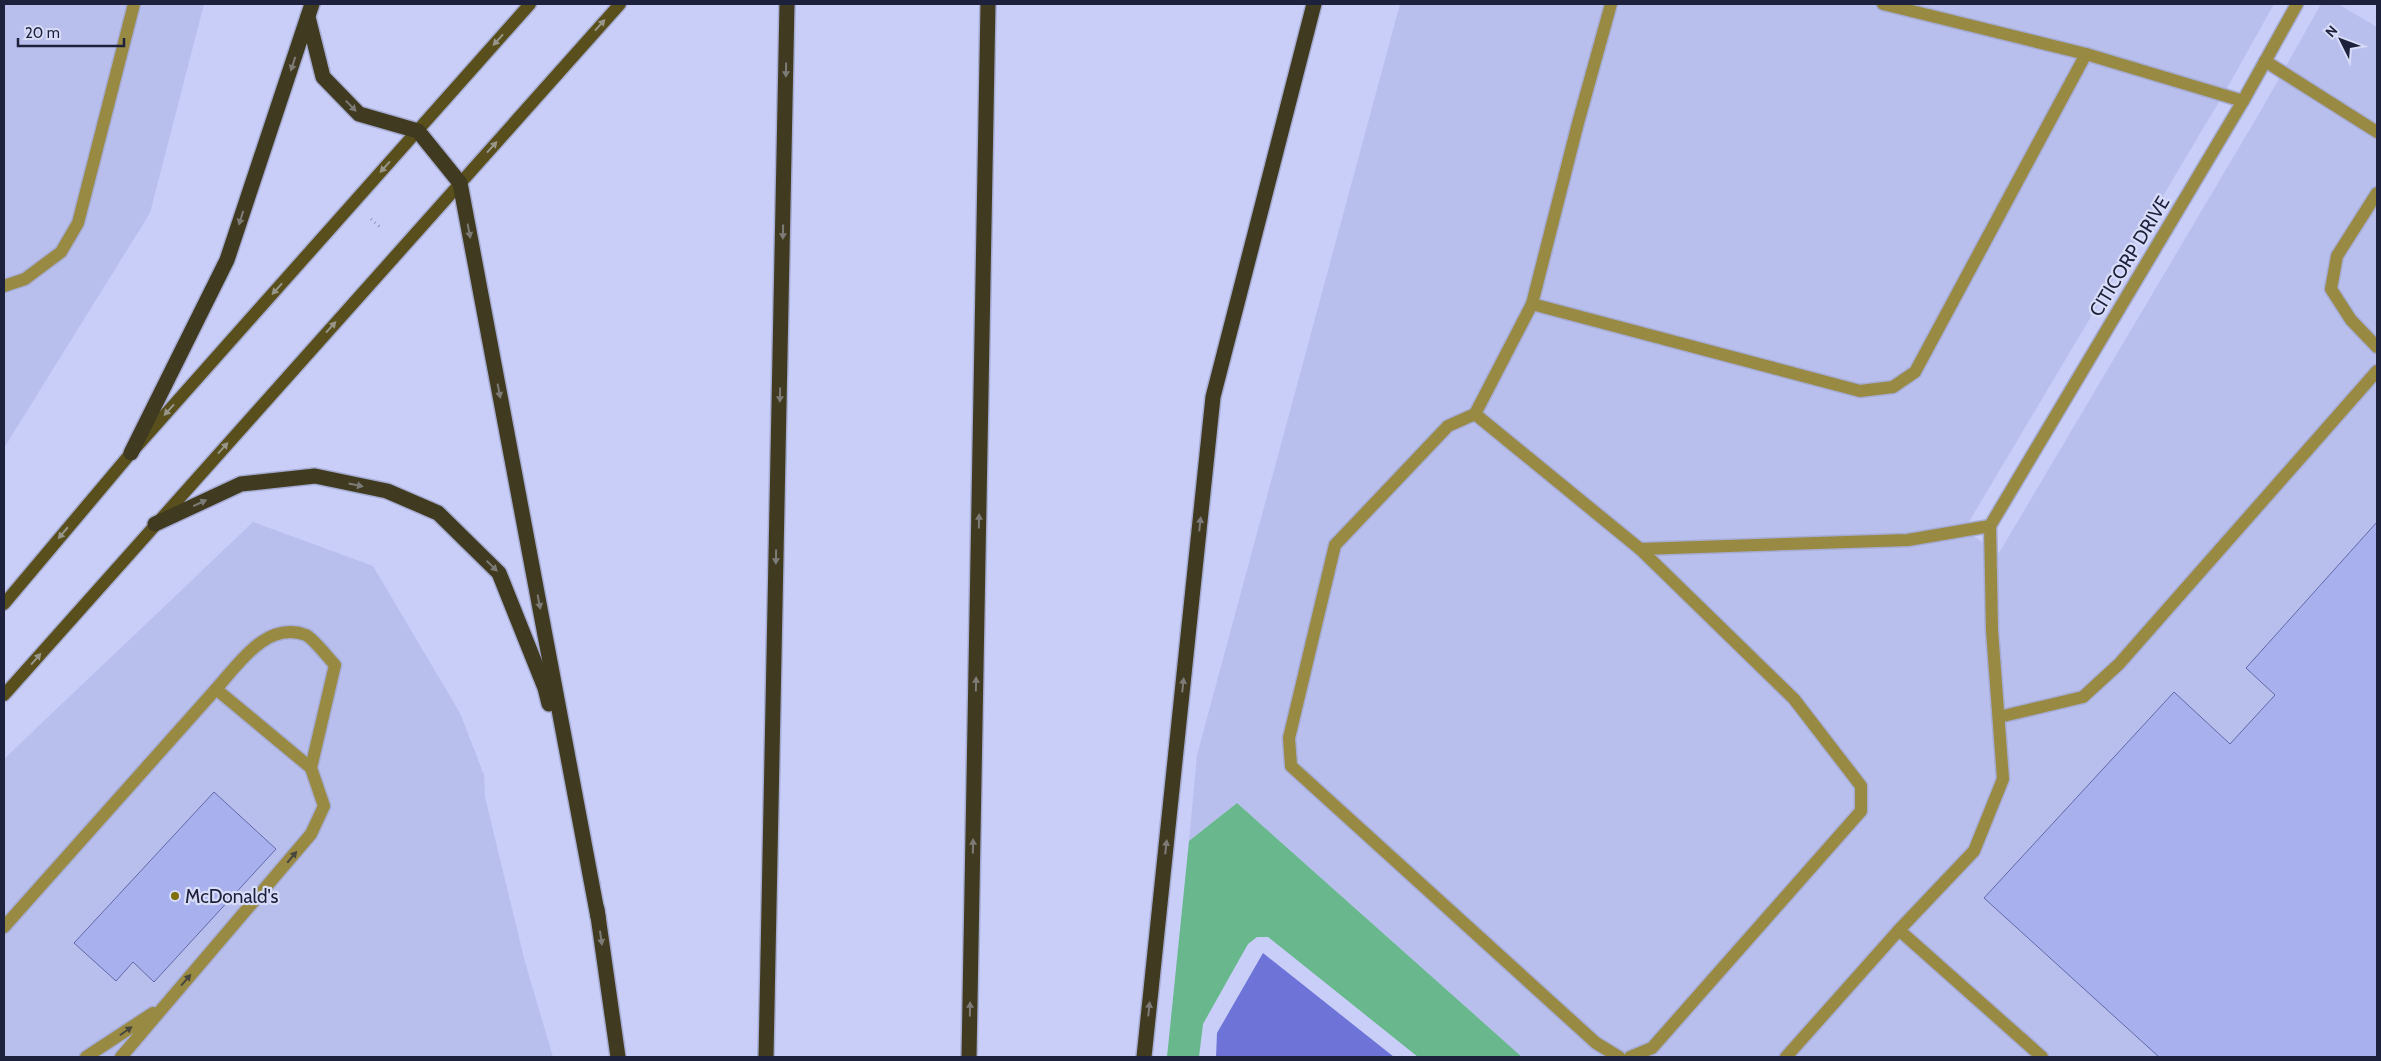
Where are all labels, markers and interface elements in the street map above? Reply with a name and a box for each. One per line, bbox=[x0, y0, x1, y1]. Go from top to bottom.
scale bar bbox=[18, 15, 124, 47]
north arrow bbox=[2316, 15, 2366, 65]
one-way arrow bbox=[595, 19, 606, 32]
text: N bbox=[2321, 22, 2341, 41]
text: 20 m bbox=[25, 24, 60, 42]
one-way arrow bbox=[492, 34, 504, 46]
one-way arrow bbox=[288, 56, 296, 71]
one-way arrow bbox=[782, 62, 790, 78]
one-way arrow bbox=[344, 99, 356, 111]
one-way arrow bbox=[486, 141, 498, 153]
one-way arrow bbox=[379, 161, 391, 173]
street label: CITICORP DRIVE bbox=[2084, 192, 2174, 321]
one-way arrow bbox=[237, 211, 245, 226]
one-way arrow bbox=[465, 223, 473, 239]
one-way arrow bbox=[779, 224, 787, 240]
one-way arrow bbox=[272, 282, 283, 295]
one-way arrow bbox=[325, 322, 337, 334]
one-way arrow bbox=[495, 383, 503, 398]
one-way arrow bbox=[776, 387, 784, 403]
one-way arrow bbox=[164, 404, 175, 417]
one-way arrow bbox=[217, 443, 229, 455]
one-way arrow bbox=[349, 481, 364, 489]
one-way arrow bbox=[192, 499, 207, 508]
one-way arrow bbox=[975, 513, 983, 529]
one-way arrow bbox=[1196, 516, 1204, 532]
one-way arrow bbox=[58, 527, 69, 540]
one-way arrow bbox=[772, 549, 780, 565]
one-way arrow bbox=[486, 560, 498, 572]
one-way arrow bbox=[535, 594, 543, 610]
one-way arrow bbox=[30, 653, 42, 665]
one-way arrow bbox=[972, 675, 980, 691]
one-way arrow bbox=[1179, 677, 1187, 693]
one-way arrow bbox=[969, 838, 977, 854]
one-way arrow bbox=[1162, 839, 1170, 855]
one-way arrow bbox=[286, 850, 297, 863]
place label: McDonald's bbox=[185, 885, 279, 908]
marker: McDonald's bbox=[169, 890, 181, 902]
one-way arrow bbox=[598, 930, 606, 946]
one-way arrow bbox=[180, 974, 191, 986]
one-way arrow bbox=[966, 1000, 974, 1016]
one-way arrow bbox=[1145, 1000, 1153, 1016]
one-way arrow bbox=[119, 1026, 133, 1036]

